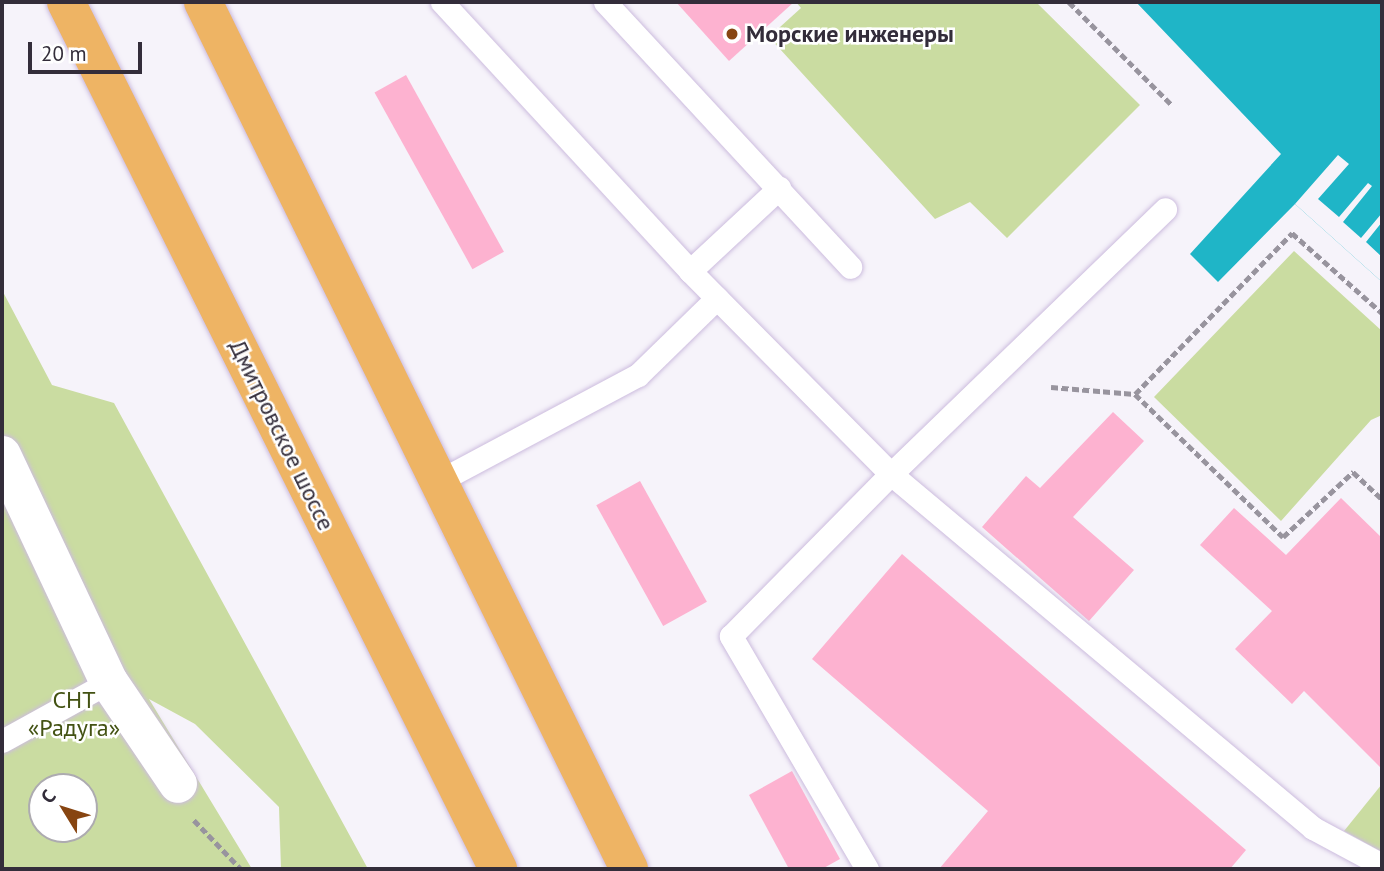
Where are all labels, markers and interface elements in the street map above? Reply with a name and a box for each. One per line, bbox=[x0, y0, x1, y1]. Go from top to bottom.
place label: Морские инженеры bbox=[746, 20, 954, 48]
marker: Морские инженеры bbox=[724, 26, 740, 42]
scale bar bbox=[32, 28, 145, 72]
text: 20 m bbox=[41, 40, 87, 67]
street label: Дмитровское шоссе bbox=[223, 335, 341, 535]
park label: СНТ «Радуга» bbox=[28, 686, 120, 742]
north arrow bbox=[28, 773, 98, 843]
text: С bbox=[35, 785, 61, 808]

